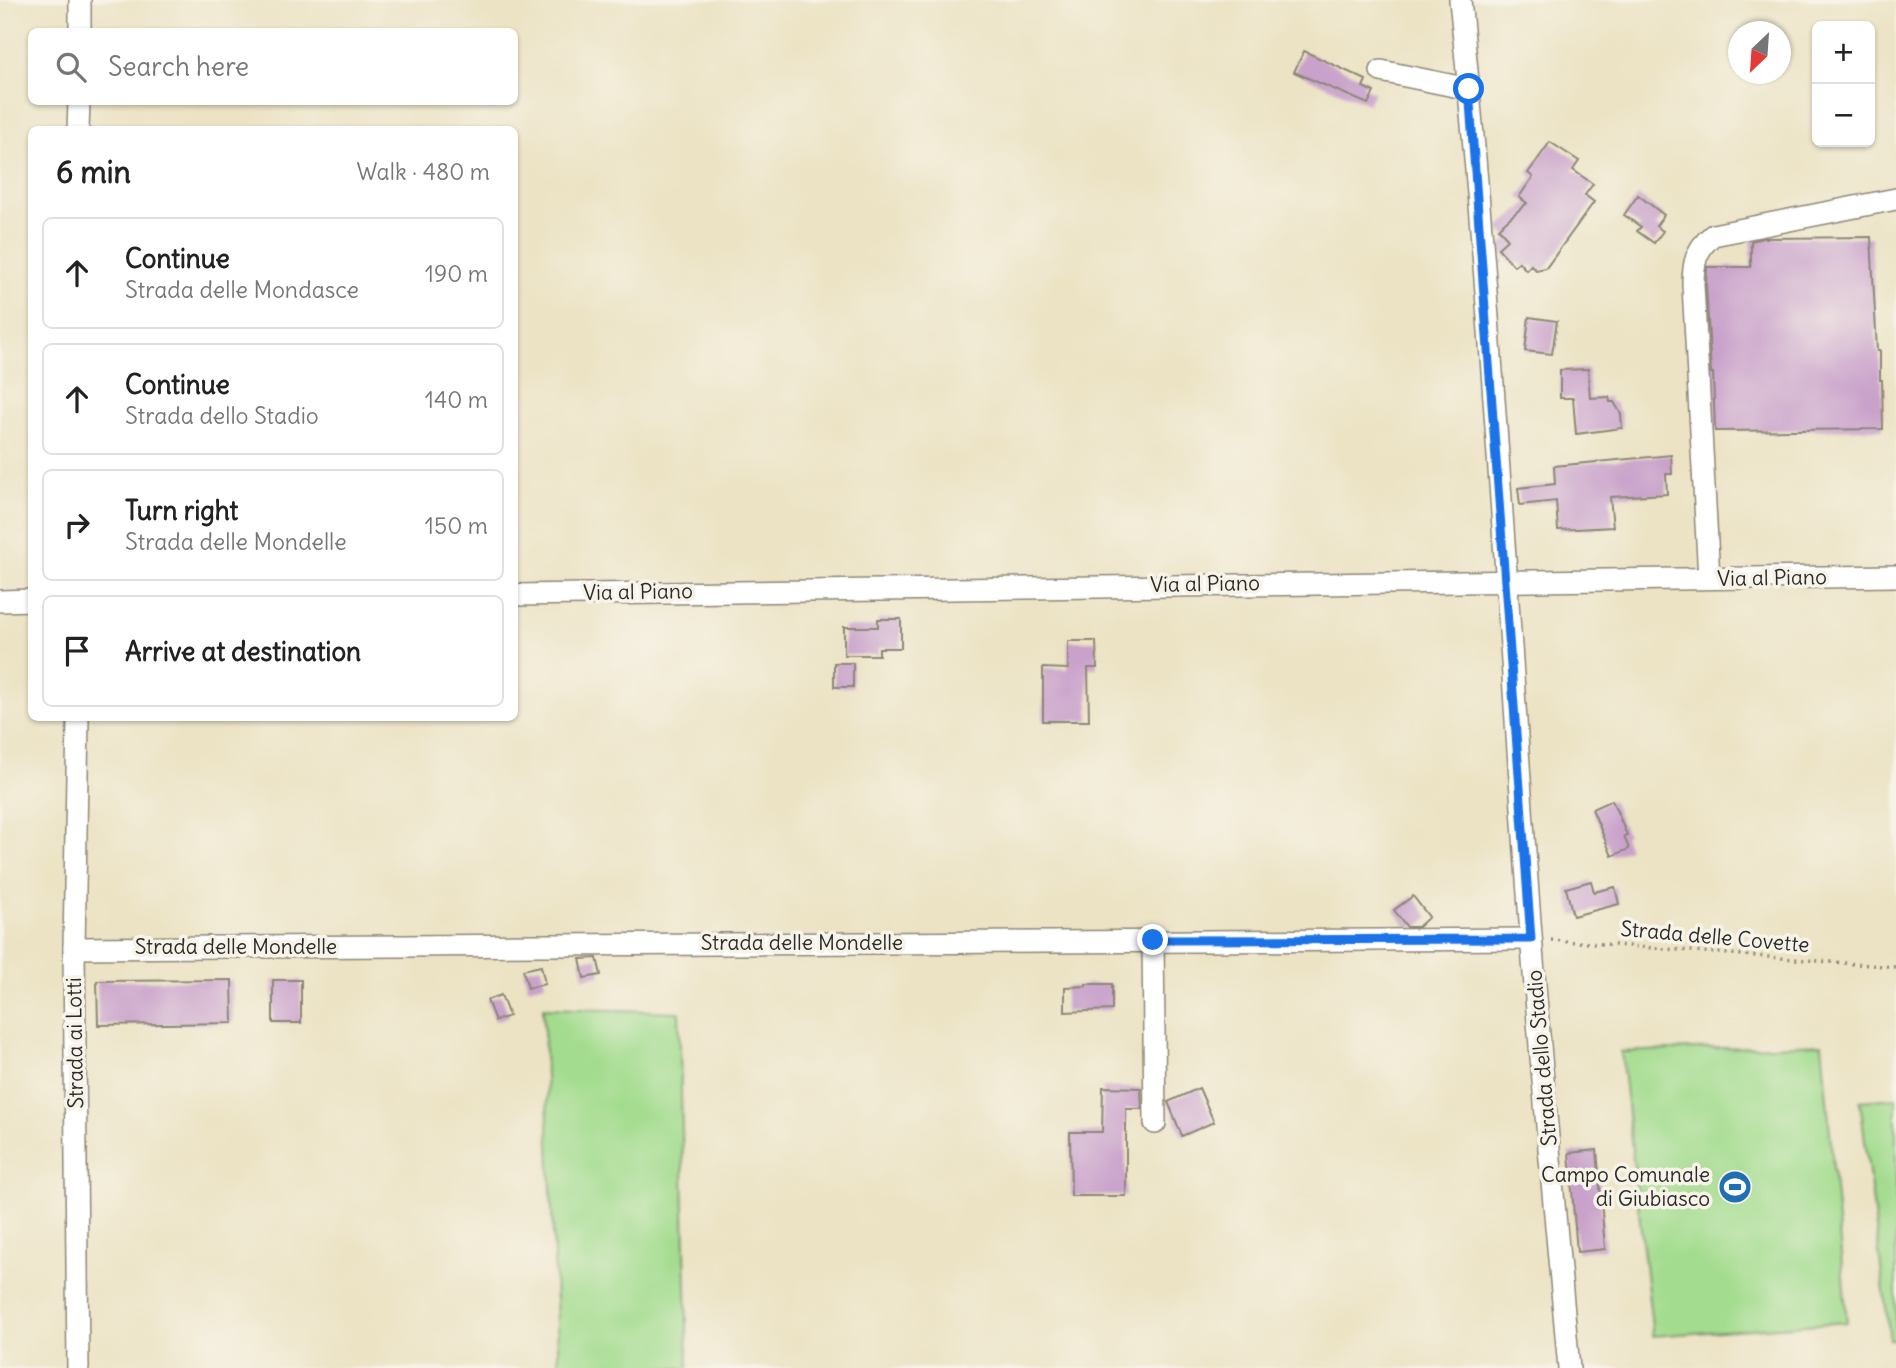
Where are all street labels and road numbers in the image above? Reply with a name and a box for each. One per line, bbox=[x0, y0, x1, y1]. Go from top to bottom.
street label: Via al Piano bbox=[1717, 563, 1827, 592]
street label: Via al Piano bbox=[1150, 569, 1260, 598]
street label: Via al Piano bbox=[583, 577, 693, 606]
street label: Strada delle Covette bbox=[1620, 915, 1811, 958]
street label: Strada delle Mondelle bbox=[701, 929, 903, 956]
street label: Strada delle Mondelle bbox=[135, 933, 337, 960]
street label: Strada dello Stadio bbox=[1520, 969, 1563, 1147]
street label: Strada ai Lotti bbox=[60, 977, 89, 1109]

